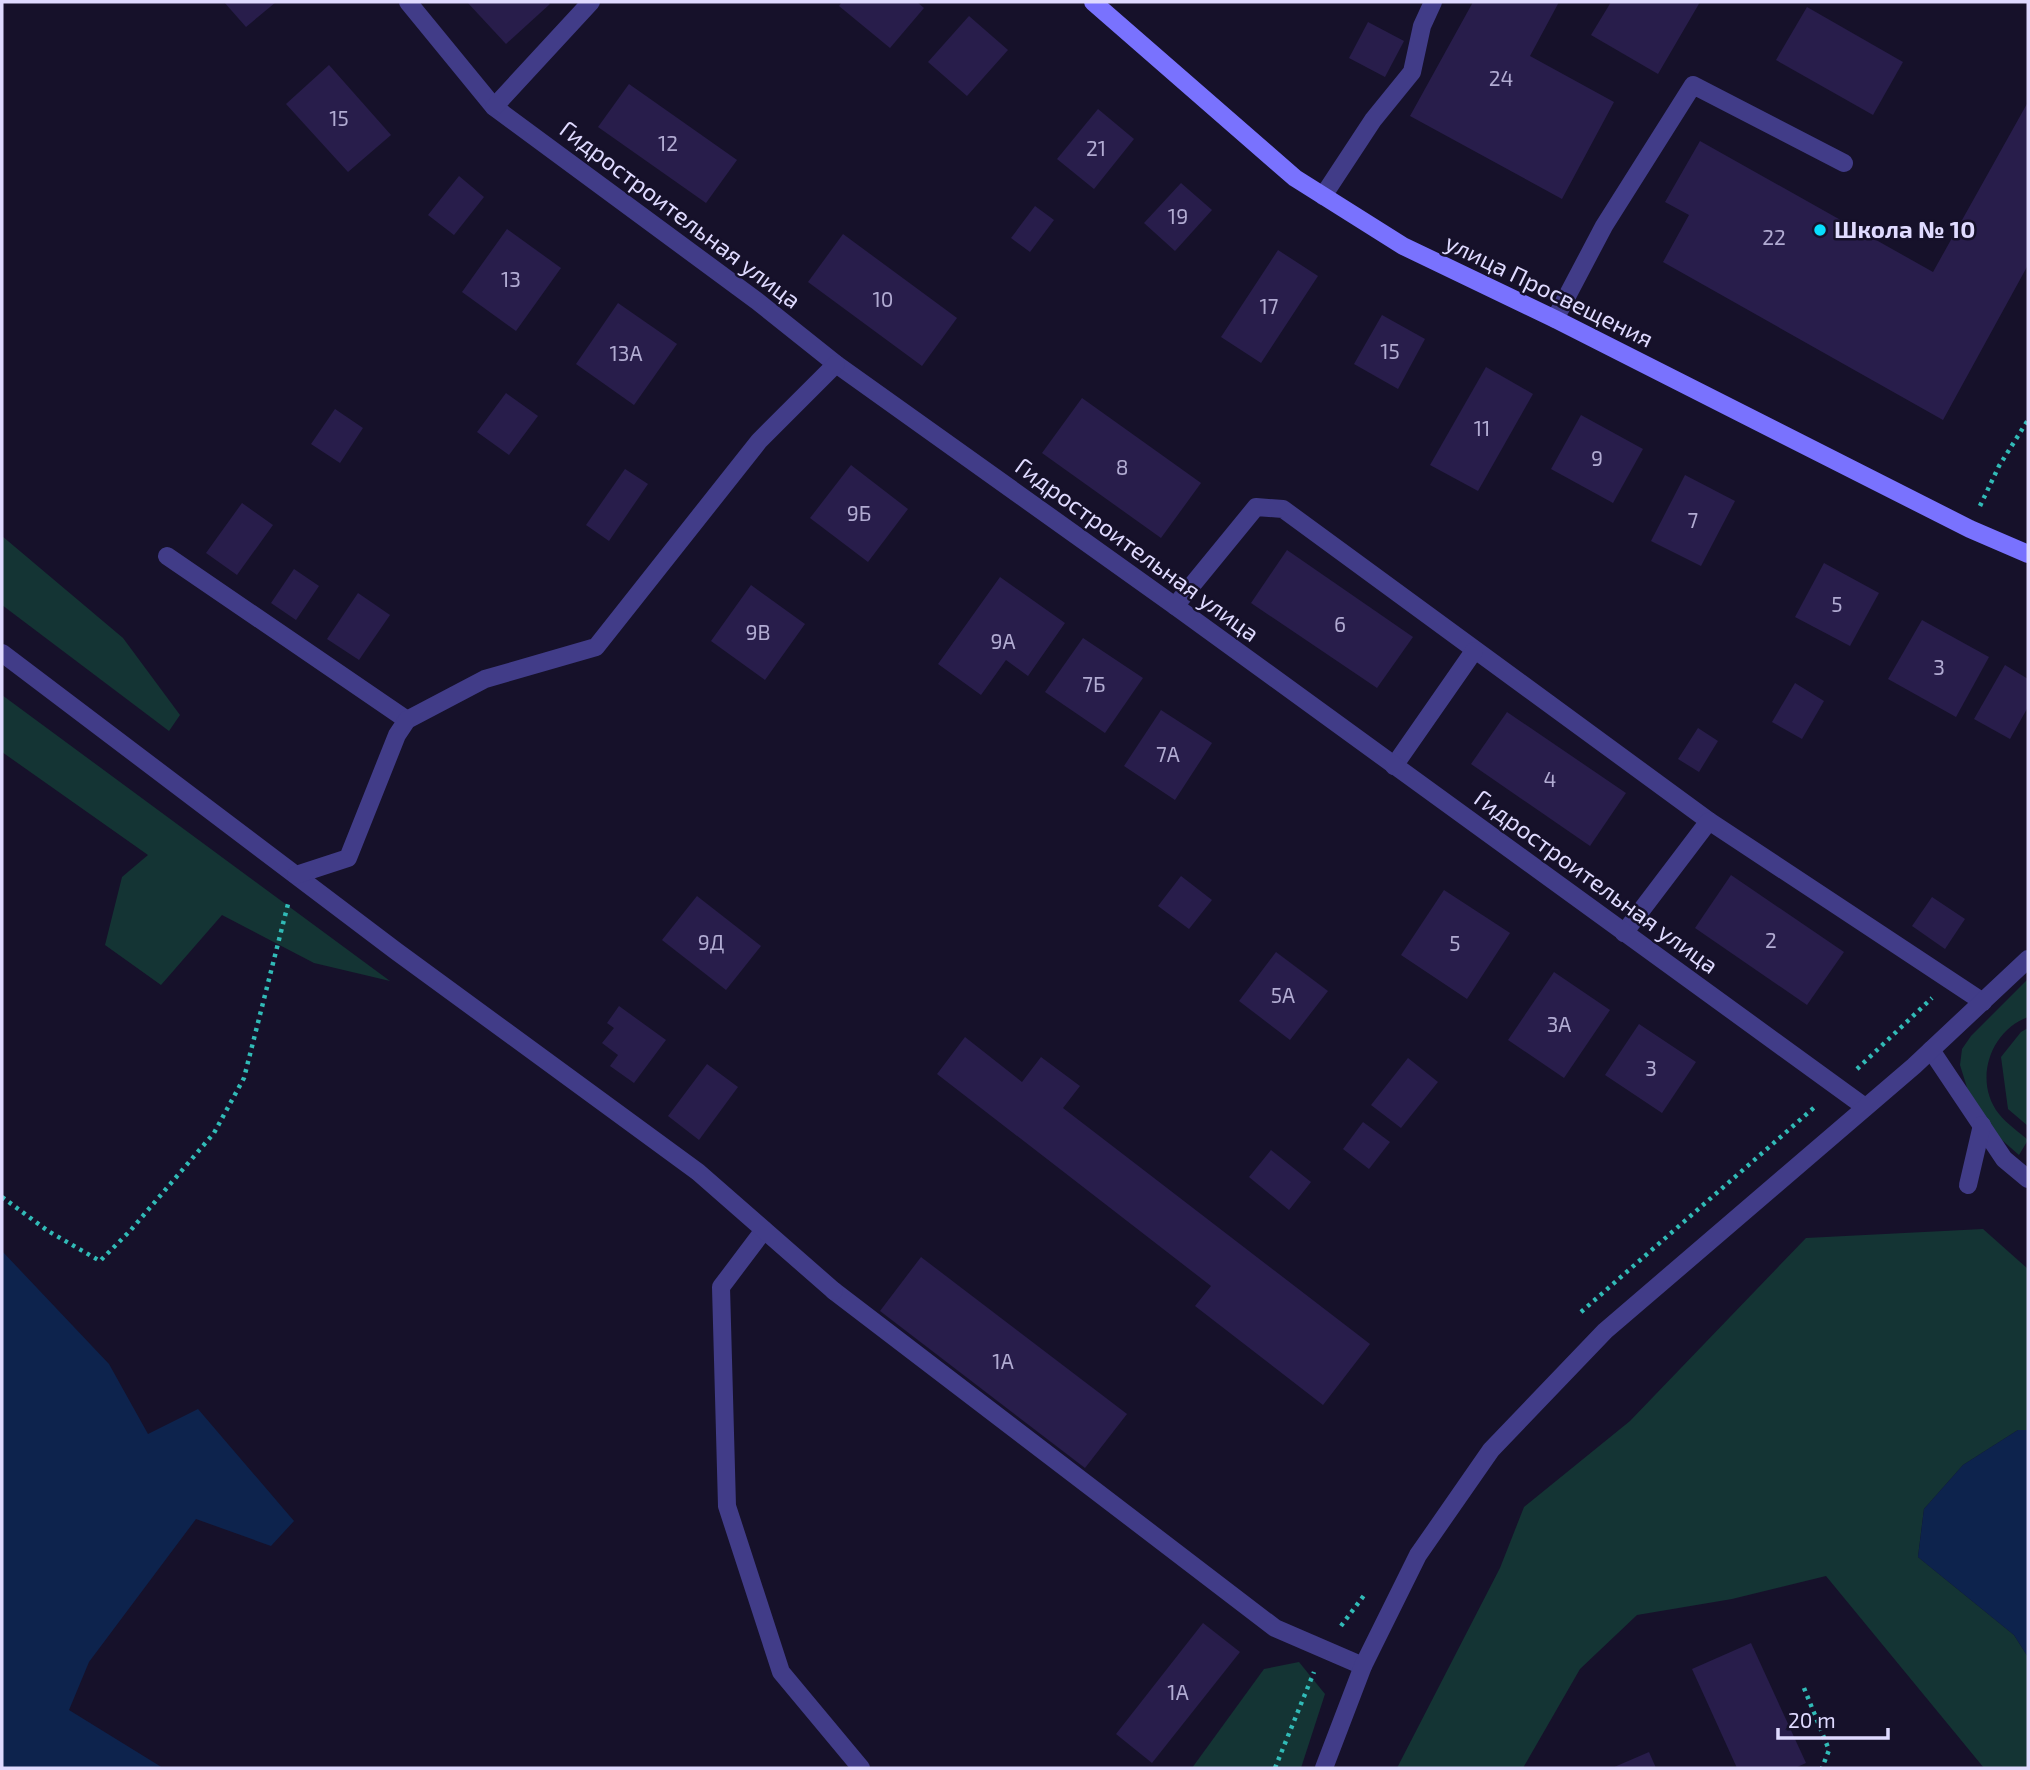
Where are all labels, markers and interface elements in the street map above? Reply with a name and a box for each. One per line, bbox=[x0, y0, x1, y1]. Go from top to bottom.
house number: 24 bbox=[1489, 65, 1513, 90]
house number: 15 bbox=[329, 105, 349, 130]
street label: Гидростроительная улица bbox=[554, 114, 807, 315]
house number: 12 bbox=[658, 130, 678, 155]
house number: 21 bbox=[1086, 135, 1106, 160]
house number: 19 bbox=[1168, 203, 1188, 228]
place label: Школа № 10 bbox=[1834, 214, 1975, 243]
marker: Школа № 10 bbox=[1812, 222, 1828, 238]
house number: 22 bbox=[1762, 224, 1786, 249]
street label: улица Просвещения bbox=[1440, 227, 1659, 354]
house number: 13 bbox=[501, 266, 521, 291]
house number: 10 bbox=[872, 286, 894, 311]
house number: 17 bbox=[1259, 293, 1279, 318]
house number: 15 bbox=[1380, 338, 1400, 363]
house number: 13А bbox=[609, 340, 643, 365]
house number: 11 bbox=[1474, 415, 1490, 440]
house number: 9 bbox=[1591, 445, 1603, 470]
street label: Гидростроительная улица bbox=[1010, 451, 1265, 648]
house number: 8 bbox=[1116, 454, 1128, 479]
house number: 9Б bbox=[847, 500, 871, 525]
house number: 7 bbox=[1688, 507, 1699, 532]
house number: 5 bbox=[1831, 591, 1843, 616]
house number: 6 bbox=[1334, 611, 1346, 636]
house number: 9В bbox=[745, 619, 771, 644]
house number: 9А bbox=[990, 628, 1016, 653]
house number: 3 bbox=[1933, 654, 1945, 679]
house number: 7Б bbox=[1082, 671, 1106, 696]
house number: 7А bbox=[1156, 741, 1180, 766]
house number: 4 bbox=[1544, 766, 1556, 791]
street label: Гидростроительная улица bbox=[1469, 783, 1724, 980]
house number: 2 bbox=[1765, 927, 1777, 952]
house number: 9Д bbox=[698, 929, 724, 954]
house number: 5 bbox=[1449, 930, 1461, 955]
house number: 5А bbox=[1271, 982, 1295, 1007]
house number: 3А bbox=[1547, 1011, 1571, 1036]
house number: 3 bbox=[1645, 1055, 1657, 1080]
house number: 1А bbox=[992, 1348, 1014, 1373]
house number: 1А bbox=[1167, 1679, 1189, 1704]
scale bar bbox=[1778, 1696, 1888, 1740]
text: 20 m bbox=[1788, 1707, 1836, 1732]

